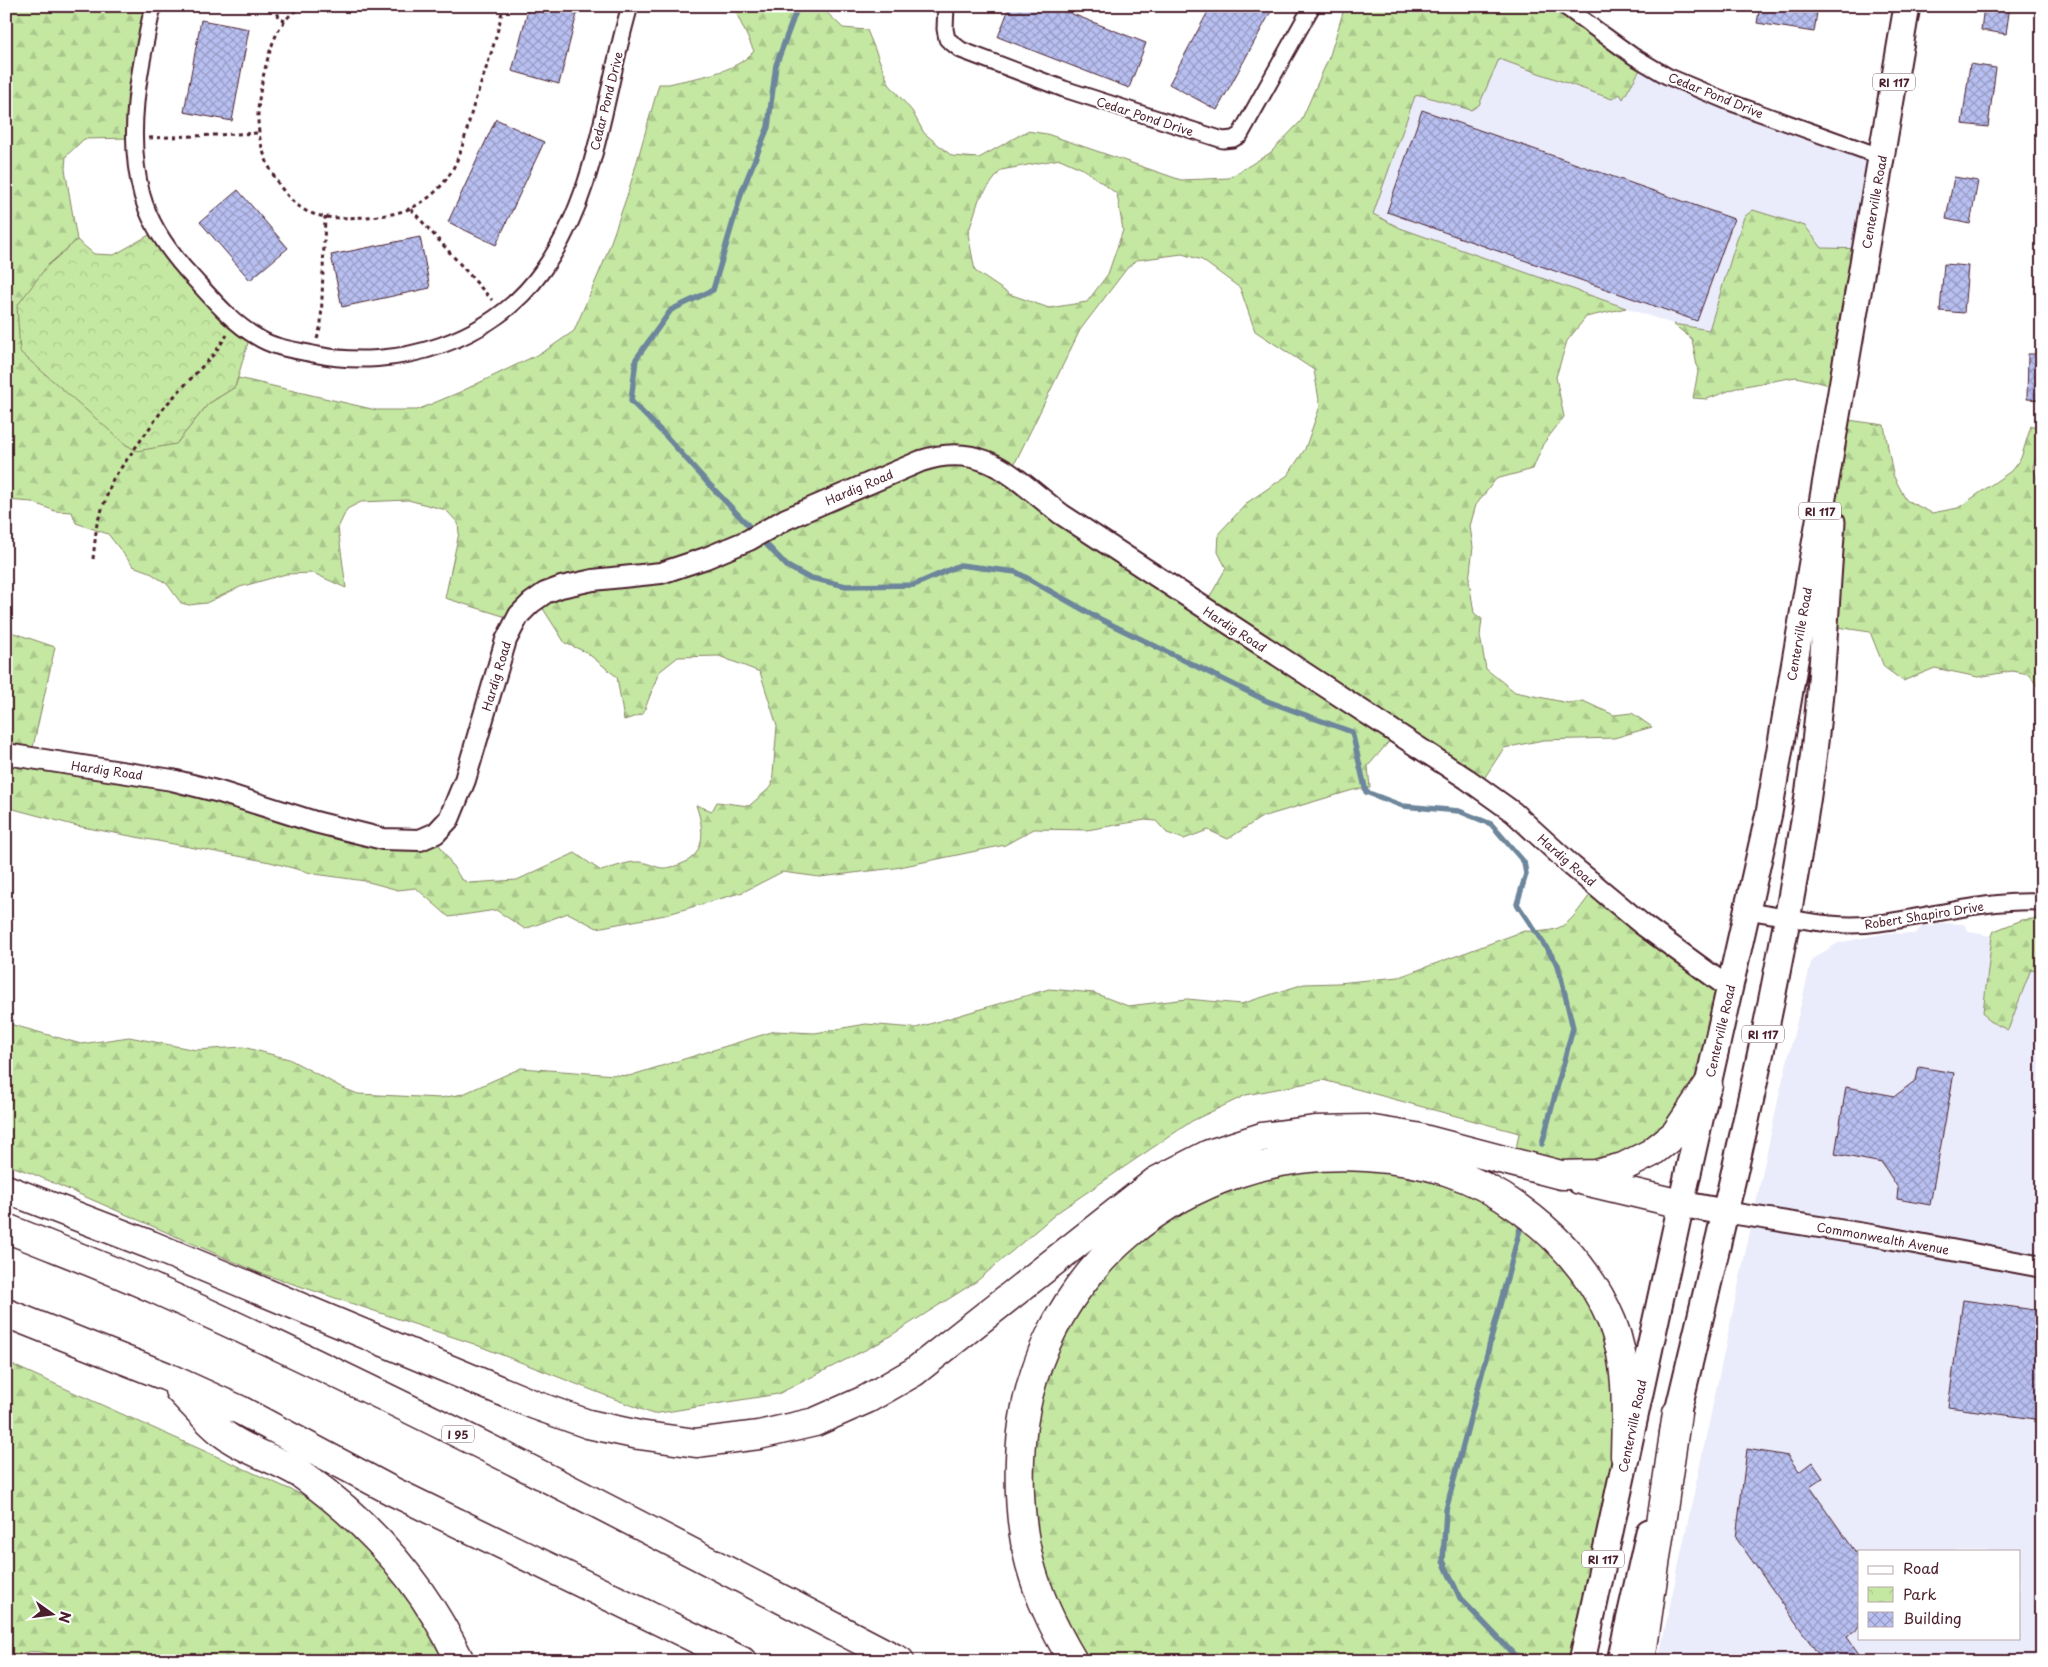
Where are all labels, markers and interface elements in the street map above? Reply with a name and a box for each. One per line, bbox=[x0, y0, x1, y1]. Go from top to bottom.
street label: Cedar Pond Drive bbox=[585, 50, 627, 152]
street label: Cedar Pond Drive bbox=[1666, 68, 1766, 122]
road number: RI 117 bbox=[1873, 74, 1915, 90]
street label: Cedar Pond Drive bbox=[1094, 92, 1196, 140]
street label: Centerville Road bbox=[1857, 154, 1891, 250]
street label: Hardig Road bbox=[822, 465, 896, 509]
road number: RI 117 bbox=[1799, 502, 1841, 520]
street label: Centerville Road bbox=[1782, 586, 1816, 682]
street label: Hardig Road bbox=[1200, 602, 1270, 656]
street label: Hardig Road bbox=[477, 639, 515, 713]
street label: Hardig Road bbox=[70, 756, 144, 784]
street label: Hardig Road bbox=[1534, 830, 1600, 890]
street label: Robert Shapiro Drive bbox=[1863, 897, 1985, 933]
street label: Centerville Road bbox=[1701, 983, 1739, 1079]
road number: RI 117 bbox=[1742, 1026, 1784, 1042]
street label: Commonwealth Avenue bbox=[1815, 1217, 1951, 1259]
street label: Centerville Road bbox=[1613, 1378, 1651, 1474]
road number: I 95 bbox=[442, 1426, 474, 1442]
road number: RI 117 bbox=[1582, 1550, 1624, 1568]
legend bbox=[1858, 1550, 2020, 1640]
text: Road bbox=[1903, 1556, 1939, 1579]
text: Park bbox=[1903, 1582, 1937, 1605]
north arrow bbox=[28, 1590, 78, 1640]
text: Building bbox=[1903, 1606, 1962, 1629]
text: N bbox=[54, 1609, 77, 1625]

